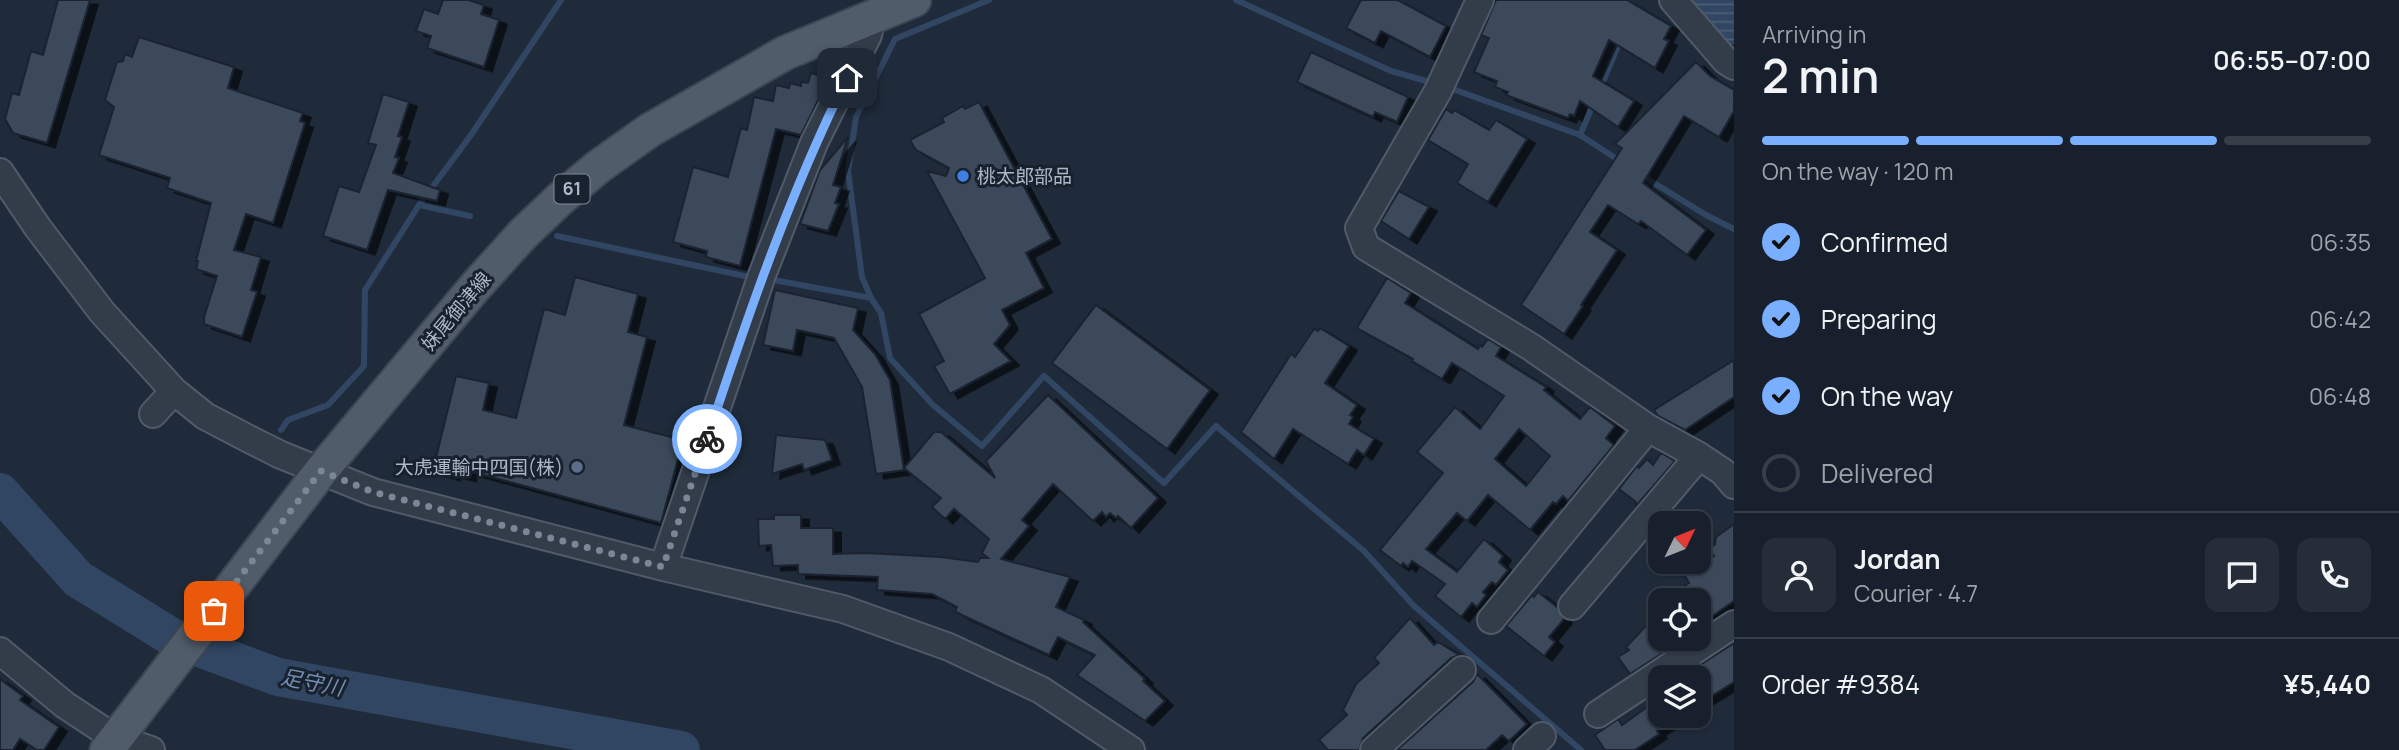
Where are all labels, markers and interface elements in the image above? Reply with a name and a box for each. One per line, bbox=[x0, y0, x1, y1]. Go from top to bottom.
text: Arriving in bbox=[1762, 18, 1867, 50]
text: 06:55–07:00 bbox=[2213, 42, 2371, 78]
text: 2 min bbox=[1762, 44, 1879, 107]
pin bbox=[817, 48, 877, 108]
icon: home bbox=[828, 59, 866, 97]
text: On the way · 120 m bbox=[1762, 155, 1954, 187]
place label: 桃太郎部品 bbox=[977, 163, 1072, 189]
marker: 桃太郎部品 bbox=[955, 168, 971, 184]
road number: 61 bbox=[554, 174, 590, 204]
icon: check bbox=[1762, 223, 1800, 261]
text: Confirmed bbox=[1821, 224, 1948, 260]
text: 06:35 bbox=[2310, 226, 2371, 258]
street label: 妹尾御津線 bbox=[416, 266, 496, 356]
icon: check bbox=[1762, 300, 1800, 338]
text: Preparing bbox=[1821, 301, 1937, 337]
text: 06:42 bbox=[2309, 303, 2371, 335]
icon: check bbox=[1762, 377, 1800, 415]
text: On the way bbox=[1821, 378, 1953, 414]
text: 06:48 bbox=[2309, 380, 2371, 412]
courier bbox=[672, 404, 742, 474]
icon: bike bbox=[688, 420, 726, 458]
place label: 大虎運輸中四国(株) bbox=[395, 454, 563, 480]
text: Delivered bbox=[1821, 455, 1933, 491]
marker: 大虎運輸中四国(株) bbox=[569, 459, 585, 475]
north arrow bbox=[1648, 511, 1712, 574]
map controls bbox=[1648, 511, 1711, 728]
button: person bbox=[1762, 538, 1836, 612]
button: chat bbox=[2205, 538, 2279, 612]
button: phone bbox=[2297, 538, 2371, 612]
text: Jordan bbox=[1854, 541, 1940, 577]
text: Courier · 4.7 bbox=[1854, 577, 1978, 609]
pin bbox=[184, 581, 244, 641]
button: locate bbox=[1648, 588, 1711, 651]
icon: bag bbox=[195, 592, 233, 630]
water label: 足守川 bbox=[279, 662, 348, 702]
button: layers bbox=[1648, 665, 1711, 728]
text: Order #9384 bbox=[1762, 666, 1920, 702]
text: ¥5,440 bbox=[2284, 666, 2371, 702]

